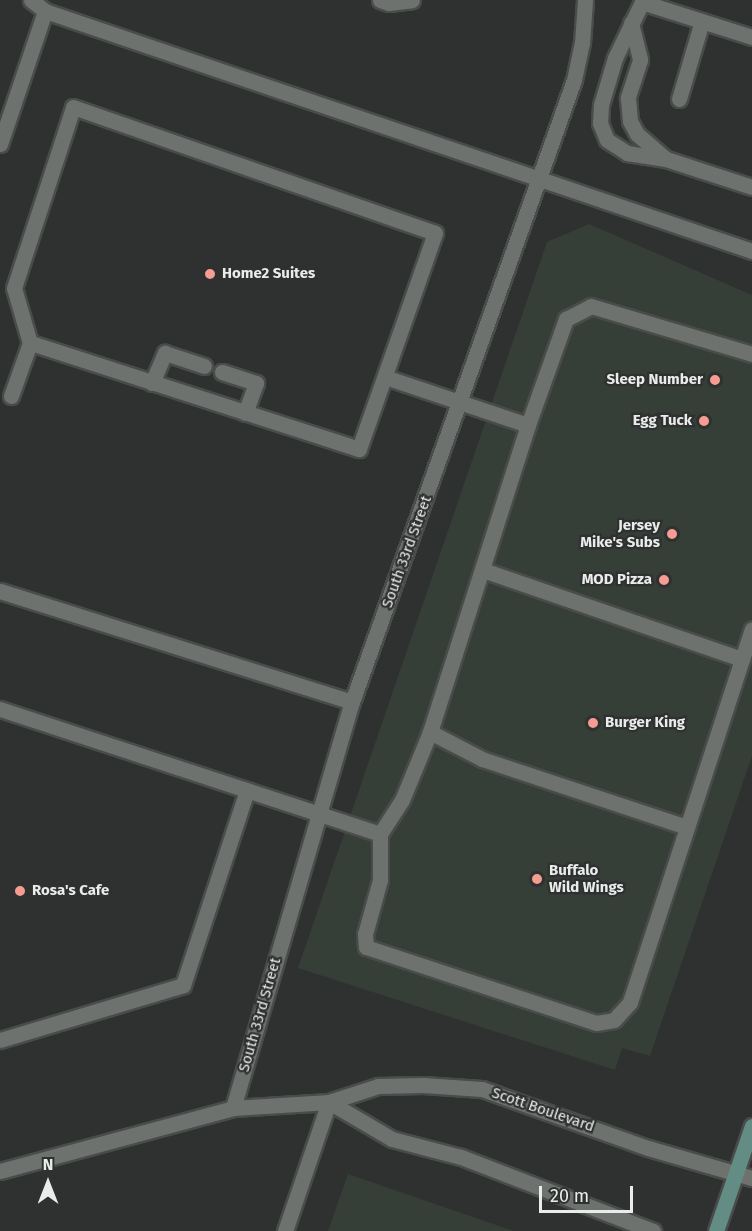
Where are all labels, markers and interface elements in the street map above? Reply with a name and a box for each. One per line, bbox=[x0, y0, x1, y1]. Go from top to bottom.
place label: Home2 Suites bbox=[222, 265, 315, 283]
marker: Home2 Suites bbox=[203, 267, 217, 281]
place label: Sleep Number bbox=[607, 371, 703, 389]
marker: Sleep Number bbox=[708, 373, 722, 387]
place label: Egg Tuck bbox=[633, 412, 692, 430]
marker: Egg Tuck bbox=[697, 414, 711, 428]
street label: South 33rd Street bbox=[378, 494, 436, 610]
place label: Jersey Mike's Subs bbox=[580, 516, 660, 551]
marker: Jersey Mike's Subs bbox=[665, 527, 679, 541]
place label: MOD Pizza bbox=[582, 571, 652, 589]
marker: MOD Pizza bbox=[657, 573, 671, 587]
place label: Burger King bbox=[605, 714, 685, 732]
marker: Burger King bbox=[586, 716, 600, 730]
place label: Buffalo Wild Wings bbox=[549, 861, 624, 896]
marker: Buffalo Wild Wings bbox=[530, 872, 544, 886]
place label: Rosa's Cafe bbox=[32, 882, 109, 900]
marker: Rosa's Cafe bbox=[13, 884, 27, 898]
street label: South 33rd Street bbox=[235, 956, 285, 1074]
street label: Scott Boulevard bbox=[489, 1084, 597, 1136]
north arrow bbox=[18, 1153, 78, 1213]
text: N bbox=[43, 1155, 53, 1174]
scale bar bbox=[542, 1174, 636, 1212]
text: 20 m bbox=[550, 1185, 589, 1207]

